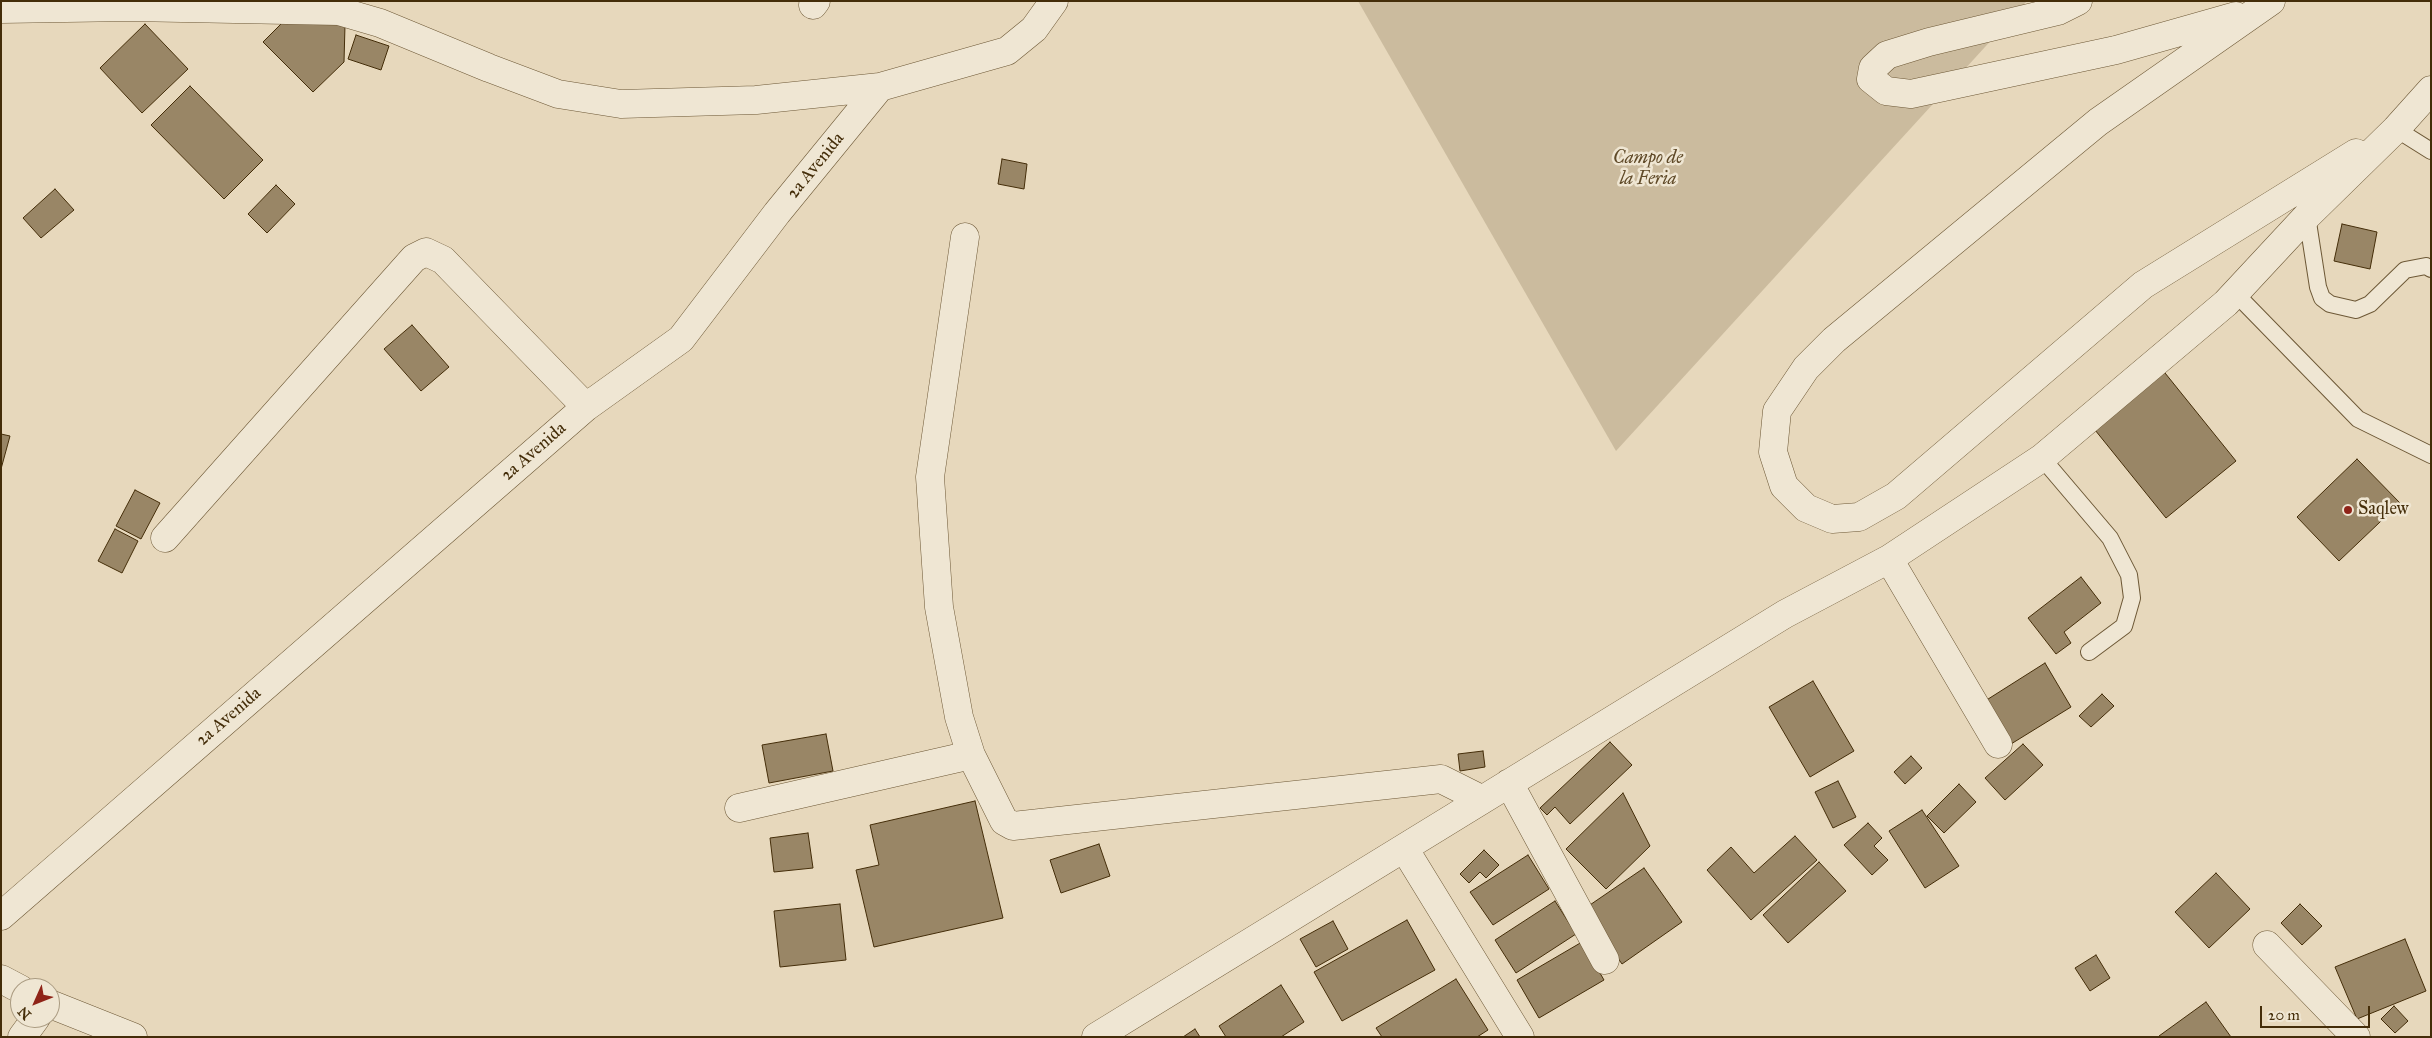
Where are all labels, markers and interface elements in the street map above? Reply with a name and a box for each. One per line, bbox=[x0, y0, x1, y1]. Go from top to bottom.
street label: 2a Avenida bbox=[783, 129, 849, 203]
park label: Campo de la Feria bbox=[1613, 148, 1683, 190]
street label: 2a Avenida bbox=[497, 418, 571, 486]
place label: Saqlew bbox=[2358, 499, 2409, 521]
marker: Saqlew bbox=[2342, 504, 2354, 516]
street label: 2a Avenida bbox=[192, 683, 266, 751]
north arrow bbox=[10, 978, 60, 1028]
scale bar bbox=[2262, 996, 2372, 1028]
text: N bbox=[14, 1003, 35, 1023]
text: 20 m bbox=[2268, 1006, 2300, 1024]

